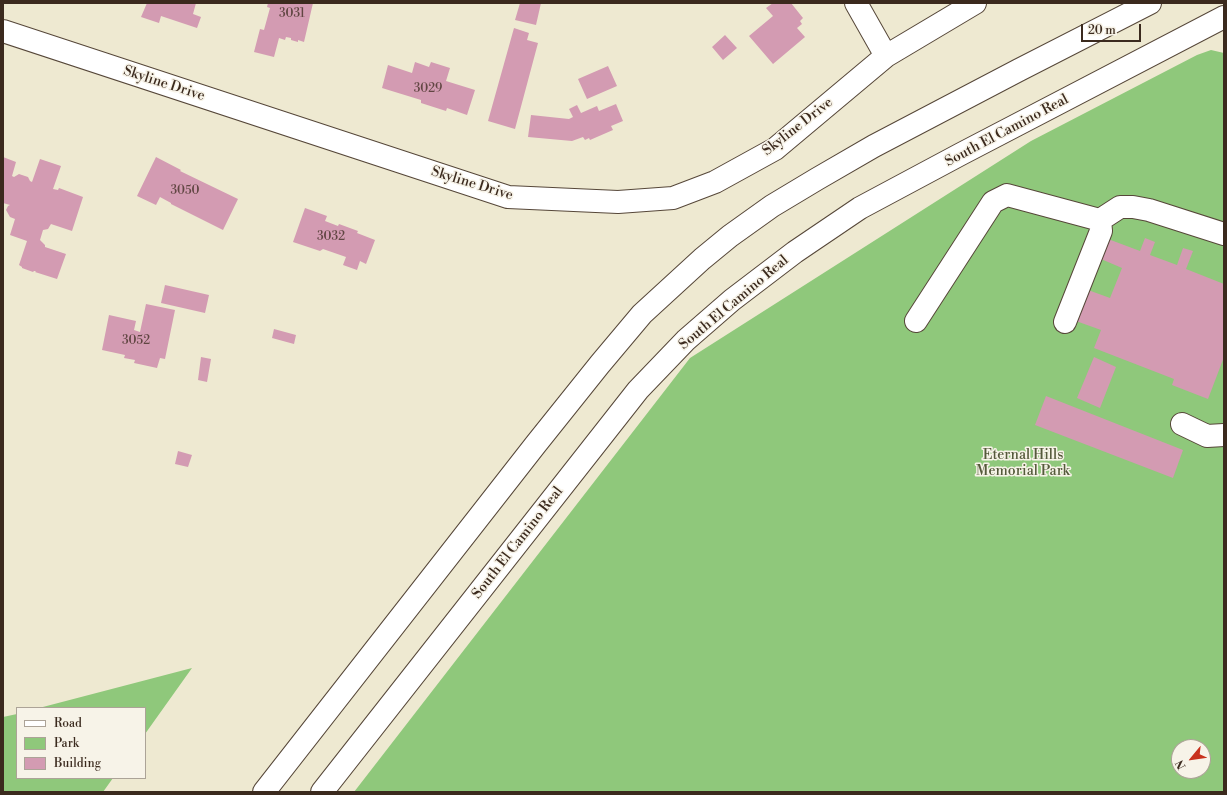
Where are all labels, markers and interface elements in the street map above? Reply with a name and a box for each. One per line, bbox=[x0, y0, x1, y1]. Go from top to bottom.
house number: 3031 bbox=[279, 7, 305, 21]
scale bar bbox=[1083, 16, 1143, 42]
text: 20 m bbox=[1088, 23, 1116, 38]
street label: Skyline Drive bbox=[121, 63, 207, 105]
house number: 3029 bbox=[414, 82, 442, 96]
street label: South El Camino Real bbox=[942, 91, 1072, 171]
street label: Skyline Drive bbox=[759, 94, 837, 160]
street label: Skyline Drive bbox=[429, 164, 515, 204]
house number: 3050 bbox=[170, 184, 200, 198]
house number: 3032 bbox=[317, 230, 345, 244]
street label: South El Camino Real bbox=[676, 252, 792, 354]
house number: 3052 bbox=[122, 334, 150, 348]
park label: Eternal Hills Memorial Park bbox=[976, 448, 1070, 480]
street label: South El Camino Real bbox=[469, 484, 567, 602]
legend bbox=[16, 707, 146, 779]
text: Road bbox=[54, 716, 82, 731]
text: Park bbox=[54, 736, 79, 751]
north arrow bbox=[1171, 739, 1211, 779]
text: Building bbox=[54, 756, 101, 771]
text: N bbox=[1173, 757, 1190, 772]

